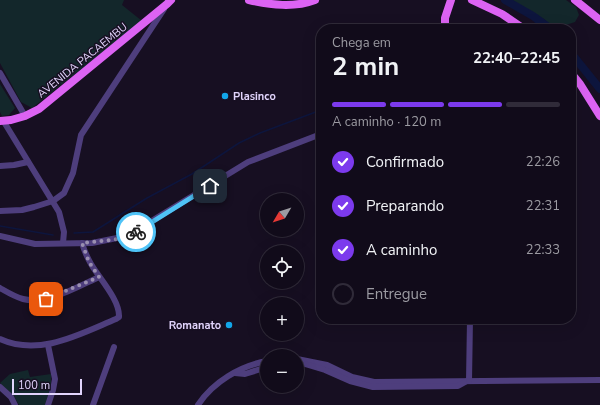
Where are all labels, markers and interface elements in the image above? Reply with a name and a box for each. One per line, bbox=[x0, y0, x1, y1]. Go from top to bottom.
street label: AVENIDA PACAEMBU bbox=[34, 19, 130, 101]
text: Chega em bbox=[332, 34, 391, 52]
text: 22:40–22:45 bbox=[473, 48, 560, 68]
text: 2 min bbox=[332, 49, 399, 84]
place label: Plasinco bbox=[233, 89, 276, 104]
marker: Plasinco bbox=[220, 91, 230, 101]
text: A caminho · 120 m bbox=[332, 113, 441, 131]
icon: check bbox=[332, 151, 354, 173]
text: Confirmado bbox=[366, 152, 444, 172]
text: 22:26 bbox=[526, 153, 560, 171]
pin bbox=[193, 169, 227, 203]
icon: home bbox=[199, 175, 221, 197]
north arrow bbox=[260, 193, 304, 237]
map controls bbox=[260, 193, 304, 393]
icon: check bbox=[332, 195, 354, 217]
text: Preparando bbox=[366, 196, 444, 216]
text: 22:31 bbox=[526, 197, 560, 215]
courier bbox=[116, 212, 156, 252]
icon: bike bbox=[125, 221, 147, 243]
icon: check bbox=[332, 239, 354, 261]
text: A caminho bbox=[366, 240, 437, 260]
text: 22:33 bbox=[526, 241, 560, 259]
button: locate bbox=[260, 245, 304, 289]
pin bbox=[29, 282, 63, 316]
text: Entregue bbox=[366, 284, 427, 304]
icon: bag bbox=[35, 288, 57, 310]
button: + bbox=[260, 297, 304, 341]
place label: Romanato bbox=[169, 318, 221, 333]
marker: Romanato bbox=[224, 320, 234, 330]
button: − bbox=[260, 349, 304, 393]
scale bar bbox=[12, 377, 82, 396]
text: 100 m bbox=[18, 378, 50, 393]

